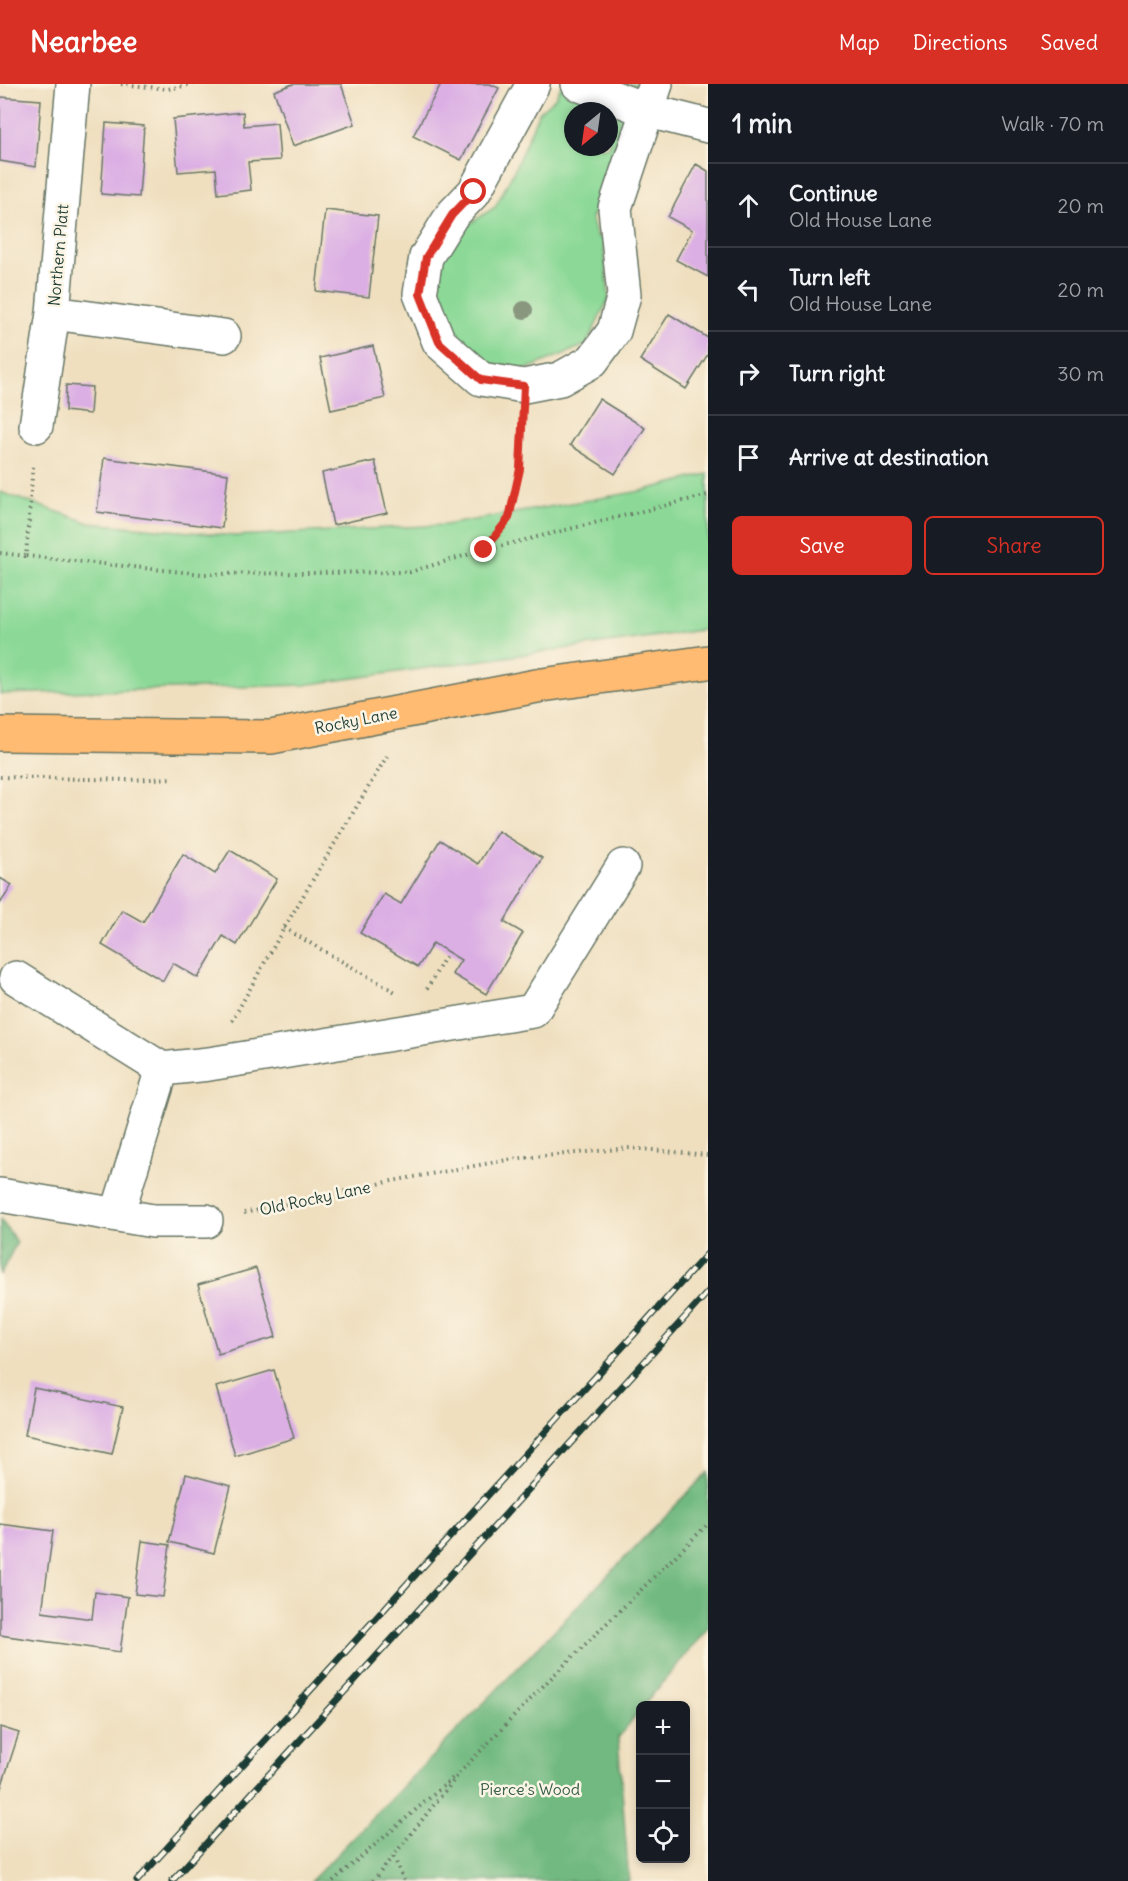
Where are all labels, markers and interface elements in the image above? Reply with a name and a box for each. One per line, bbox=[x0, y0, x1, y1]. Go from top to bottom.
text: Nearbee bbox=[30, 24, 137, 60]
text: Map bbox=[839, 29, 880, 56]
text: Directions bbox=[913, 29, 1007, 56]
text: Saved bbox=[1040, 29, 1098, 56]
north arrow bbox=[564, 102, 618, 156]
text: 1 min bbox=[732, 107, 792, 140]
text: Walk · 70 m bbox=[1001, 111, 1104, 136]
route start bbox=[460, 178, 486, 204]
text: Continue bbox=[789, 179, 878, 207]
icon: ahead bbox=[732, 189, 765, 222]
text: 20 m bbox=[1058, 193, 1104, 218]
street label: Northern Platt bbox=[44, 203, 72, 307]
text: Old House Lane bbox=[789, 207, 932, 232]
text: Turn left bbox=[789, 263, 870, 291]
icon: left bbox=[732, 273, 765, 306]
text: 20 m bbox=[1058, 277, 1104, 302]
text: Old House Lane bbox=[789, 291, 932, 316]
icon: right bbox=[732, 357, 765, 390]
text: Turn right bbox=[789, 359, 885, 387]
text: 30 m bbox=[1057, 361, 1104, 386]
icon: arrive bbox=[732, 441, 765, 474]
text: Arrive at destination bbox=[789, 443, 989, 471]
button: Save bbox=[732, 516, 912, 575]
button: Share bbox=[924, 516, 1104, 575]
route end bbox=[470, 536, 496, 562]
street label: Rocky Lane bbox=[313, 702, 399, 738]
street label: Old Rocky Lane bbox=[258, 1176, 372, 1220]
map controls bbox=[636, 1701, 690, 1863]
button: + bbox=[636, 1701, 690, 1755]
button: − bbox=[636, 1755, 690, 1809]
park label: Pierce's Wood bbox=[480, 1779, 580, 1799]
button: locate bbox=[636, 1809, 690, 1863]

